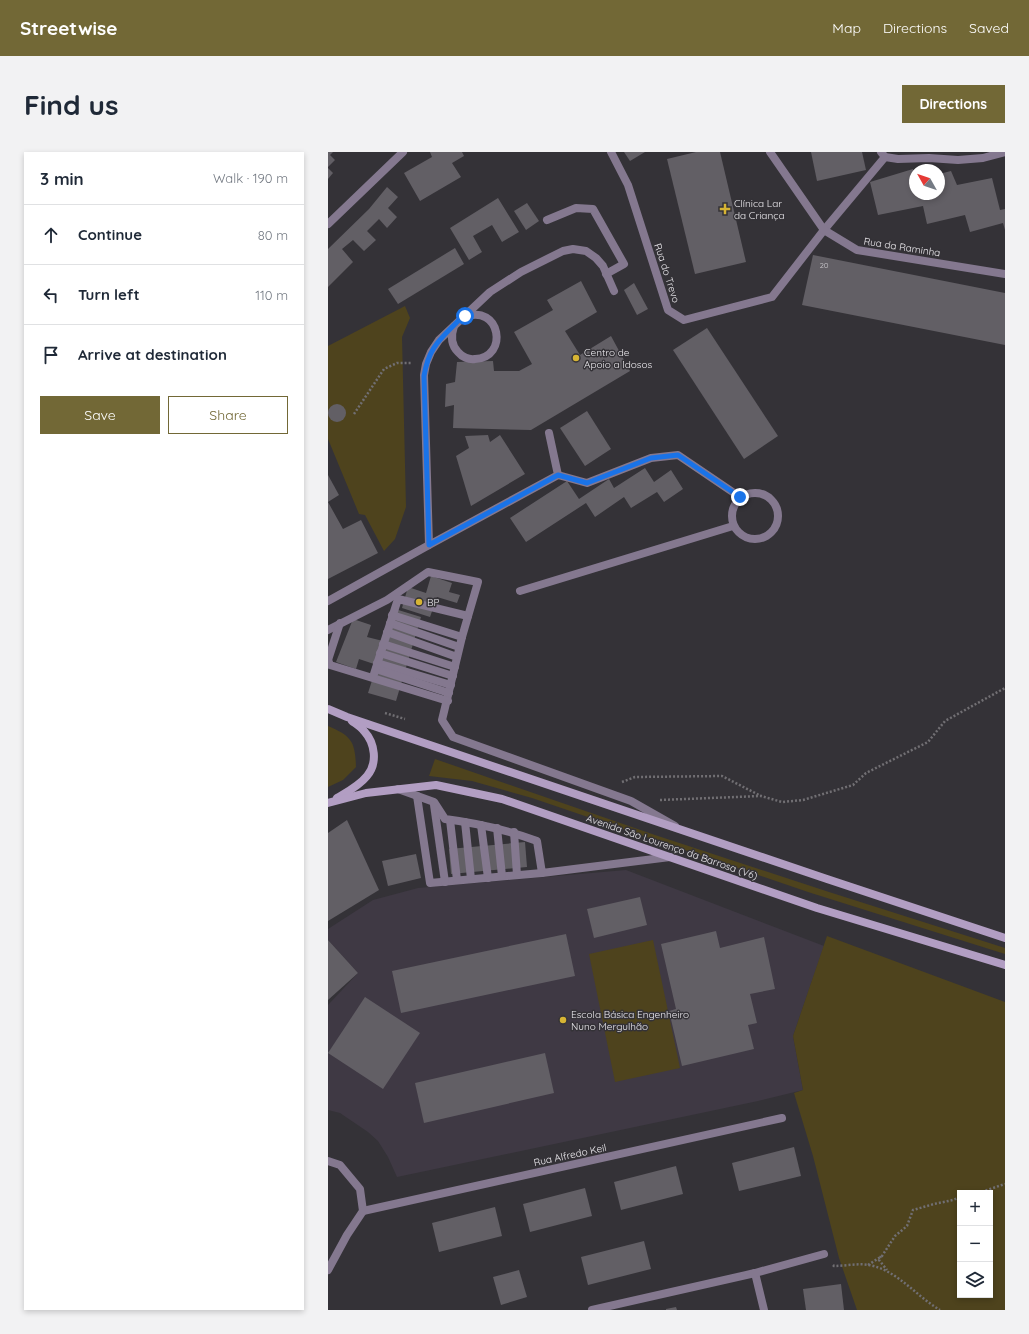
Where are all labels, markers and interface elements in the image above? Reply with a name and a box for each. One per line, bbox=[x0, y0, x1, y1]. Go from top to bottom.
text: Streetwise bbox=[20, 16, 117, 40]
text: Map bbox=[832, 19, 861, 37]
text: Directions bbox=[883, 19, 947, 37]
text: Saved bbox=[969, 19, 1009, 37]
button: Directions bbox=[902, 85, 1005, 123]
text: Find us bbox=[24, 87, 118, 122]
north arrow bbox=[909, 164, 945, 200]
text: 3 min bbox=[40, 168, 84, 189]
text: Walk · 190 m bbox=[213, 170, 288, 186]
place label: Clínica Lar da Criança bbox=[734, 197, 784, 222]
marker: Clínica Lar da Criança bbox=[719, 203, 731, 215]
icon: ahead bbox=[40, 224, 62, 246]
text: Continue bbox=[78, 225, 142, 244]
text: 80 m bbox=[258, 227, 288, 243]
street label: Rua da Raminha bbox=[863, 235, 941, 259]
street label: Rua do Trevo bbox=[651, 242, 683, 304]
house number: 20 bbox=[819, 260, 829, 270]
icon: left bbox=[40, 284, 62, 306]
text: Turn left bbox=[78, 285, 140, 304]
text: 110 m bbox=[255, 287, 288, 303]
route start bbox=[456, 307, 474, 325]
icon: arrive bbox=[40, 344, 62, 366]
text: Arrive at destination bbox=[78, 345, 227, 364]
place label: Centro de Apoio a Idosos bbox=[584, 346, 653, 371]
marker: Centro de Apoio a Idosos bbox=[571, 353, 581, 363]
button: Save bbox=[40, 396, 160, 434]
button: Share bbox=[168, 396, 288, 434]
route end bbox=[731, 488, 749, 506]
place label: BP bbox=[427, 596, 440, 609]
marker: BP bbox=[414, 597, 424, 607]
street label: Avenida São Lourenço da Barrosa (V6) bbox=[585, 811, 760, 883]
place label: Escola Básica Engenheiro Nuno Mergulhão bbox=[571, 1008, 689, 1033]
marker: Escola Básica Engenheiro Nuno Mergulhão bbox=[558, 1015, 568, 1025]
street label: Rua Alfredo Keil bbox=[532, 1141, 608, 1169]
map controls bbox=[957, 1190, 993, 1298]
button: + bbox=[957, 1190, 993, 1226]
button: − bbox=[957, 1226, 993, 1262]
button: layers bbox=[957, 1262, 993, 1298]

